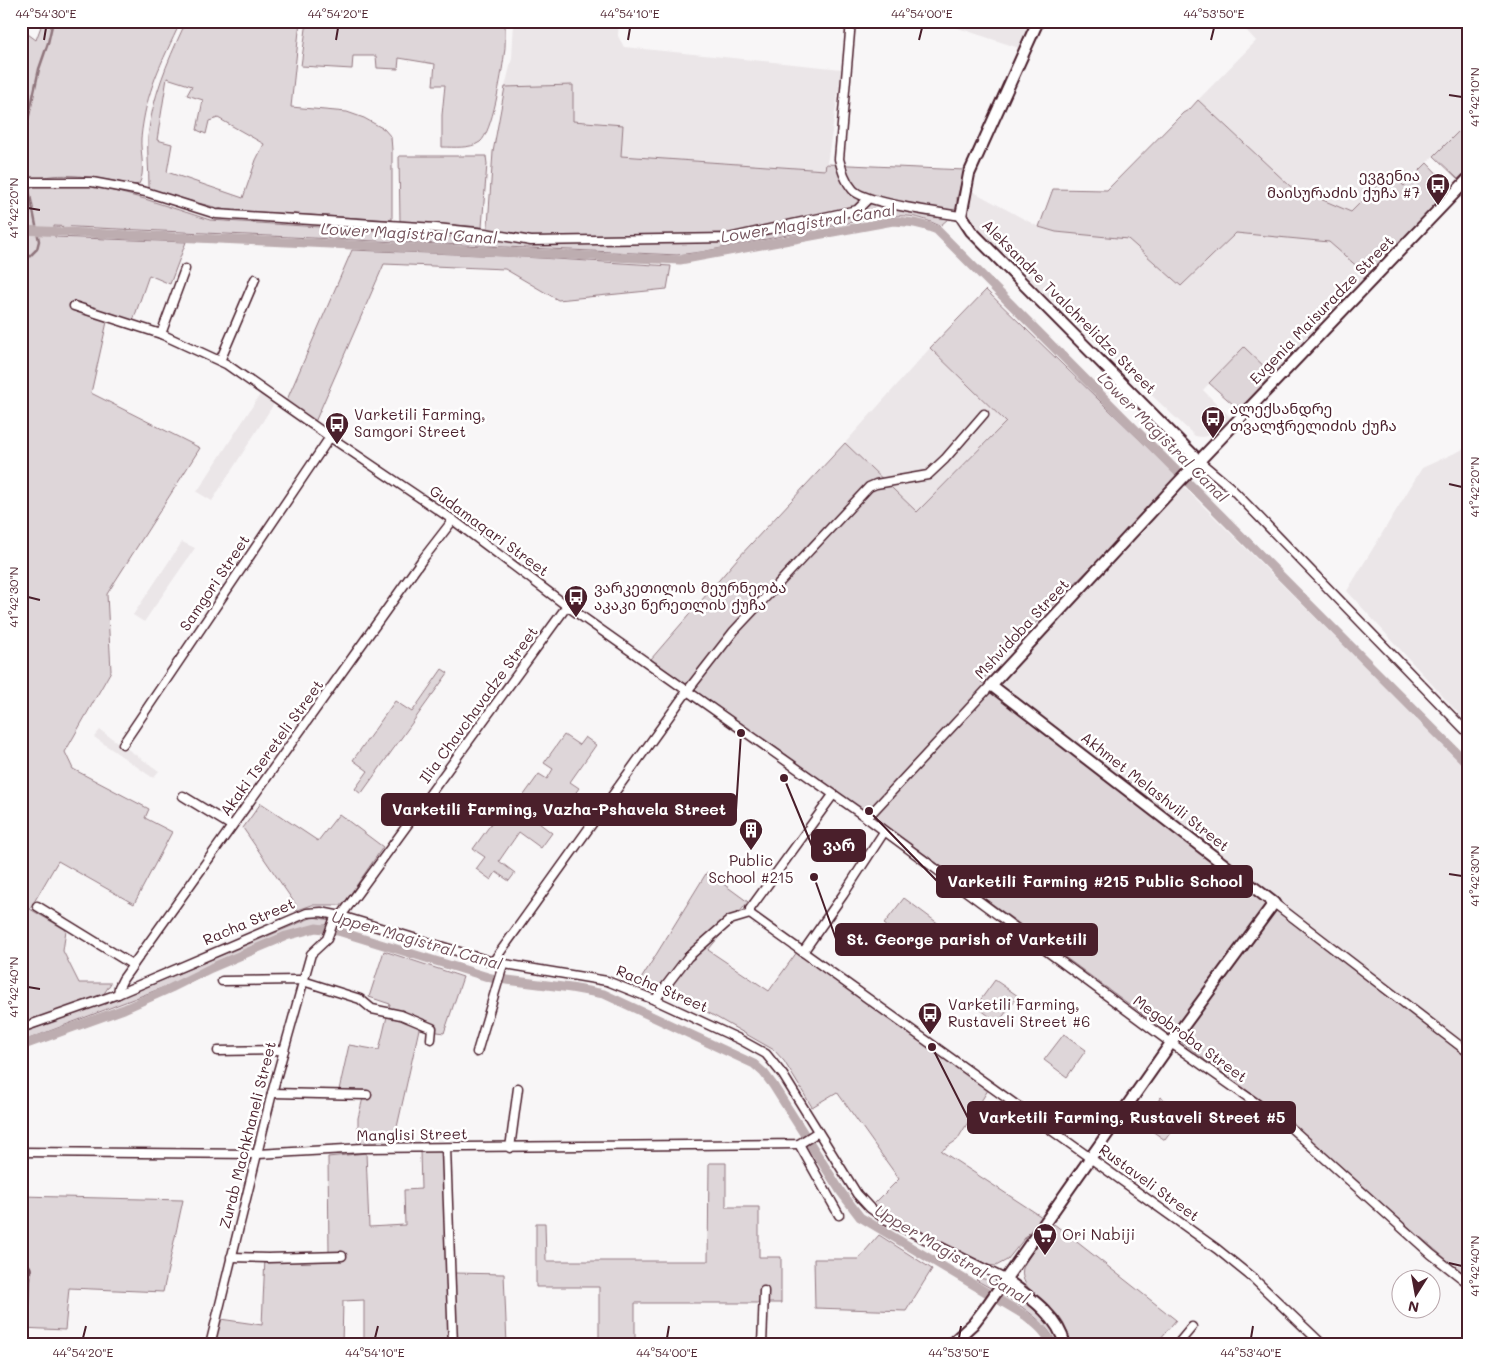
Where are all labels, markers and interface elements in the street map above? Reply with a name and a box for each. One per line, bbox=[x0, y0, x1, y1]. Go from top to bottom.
text: 44°54'30"E bbox=[16, 5, 77, 21]
text: 44°54'20"E bbox=[308, 5, 368, 21]
text: 44°54'10"E bbox=[600, 5, 660, 21]
text: 44°54'00"E bbox=[891, 5, 953, 21]
text: 44°53'50"E bbox=[1184, 5, 1245, 21]
text: 41°42'10"N bbox=[1466, 67, 1482, 127]
place label: ევგენია მაისურაძის ქუჩა #7 bbox=[1267, 165, 1420, 202]
bus stop icon: ევგენია მაისურაძის ქუჩა #7 bbox=[1425, 172, 1451, 206]
text: 41°42'20"N bbox=[5, 178, 21, 238]
water label: Lower Magistral Canal bbox=[719, 198, 897, 247]
street label: Aleksandre Tvalchrelidze Street bbox=[978, 215, 1161, 398]
water label: Lower Magistral Canal bbox=[320, 217, 498, 248]
street label: Evgenia Maisuradze Street bbox=[1245, 231, 1398, 388]
water label: Lower Magistral Canal bbox=[1094, 367, 1233, 506]
place label: ალექსანდრე თვალჭრელიძის ქუჩა bbox=[1230, 398, 1397, 435]
place label: Varketili Farming, Samgori Street bbox=[354, 404, 485, 441]
bus stop icon: ალექსანდრე თვალჭრელიძის ქუჩა bbox=[1200, 405, 1226, 439]
bus stop icon: Varketili Farming, Samgori Street bbox=[324, 411, 350, 445]
text: 41°42'20"N bbox=[1466, 457, 1482, 517]
street label: Gudamaqari Street bbox=[426, 480, 553, 580]
street label: Samgori Street bbox=[175, 530, 254, 634]
text: 41°42'30"N bbox=[5, 567, 21, 627]
street label: Mshvidoba Street bbox=[970, 574, 1073, 683]
place label: ვარკეთილის მეურნეობა აკაკი წერეთლის ქუჩა bbox=[594, 577, 786, 614]
bus stop icon: ვარკეთილის მეურნეობა აკაკი წერეთლის ქუჩა bbox=[563, 584, 589, 618]
street label: Ilia Chavchavadze Street bbox=[415, 622, 542, 787]
street label: Akaki Tsereteli Street bbox=[215, 675, 327, 819]
street label: Akhmet Melashvili Street bbox=[1077, 727, 1234, 855]
callout: Varketili Farming, Vazha-Pshavela Street bbox=[382, 794, 736, 825]
text: Varketili Farming, Vazha-Pshavela Street bbox=[392, 798, 726, 819]
building icon: Public School #215 bbox=[738, 817, 764, 851]
callout: ვარ bbox=[812, 830, 865, 861]
text: ვარ bbox=[823, 834, 855, 855]
text: 41°42'30"N bbox=[1466, 846, 1482, 906]
place label: Public School #215 bbox=[708, 850, 794, 887]
callout: Varketili Farming #215 Public School bbox=[937, 866, 1252, 897]
text: Varketili Farming #215 Public School bbox=[947, 870, 1243, 891]
street label: Racha Street bbox=[200, 893, 298, 949]
water label: Upper Magistral Canal bbox=[329, 905, 505, 974]
callout: St. George parish of Varketili bbox=[836, 924, 1097, 955]
text: St. George parish of Varketili bbox=[847, 928, 1087, 949]
text: 41°42'40"N bbox=[5, 957, 21, 1017]
street label: Racha Street bbox=[613, 960, 711, 1016]
street label: Megobroba Street bbox=[1130, 990, 1252, 1086]
place label: Varketili Farming, Rustaveli Street #6 bbox=[948, 994, 1090, 1031]
bus stop icon: Varketili Farming, Rustaveli Street #6 bbox=[917, 1001, 943, 1035]
street label: Zurab Machkhaneli Street bbox=[214, 1039, 280, 1231]
callout: Varketili Farming, Rustaveli Street #5 bbox=[968, 1102, 1295, 1133]
text: Varketili Farming, Rustaveli Street #5 bbox=[979, 1106, 1285, 1127]
street label: Manglisi Street bbox=[356, 1123, 468, 1145]
street label: Rustaveli Street bbox=[1095, 1139, 1204, 1225]
water label: Upper Magistral Canal bbox=[871, 1199, 1033, 1308]
supermarket icon: Ori Nabiji bbox=[1032, 1222, 1058, 1256]
place label: Ori Nabiji bbox=[1062, 1224, 1135, 1244]
text: 41°42'40"N bbox=[1466, 1236, 1482, 1296]
north arrow bbox=[1392, 1268, 1442, 1318]
text: N bbox=[1406, 1297, 1420, 1318]
text: 44°54'20"E bbox=[53, 1344, 113, 1360]
text: 44°54'10"E bbox=[345, 1344, 405, 1360]
text: 44°54'00"E bbox=[636, 1344, 698, 1360]
text: 44°53'50"E bbox=[929, 1344, 990, 1360]
text: 44°53'40"E bbox=[1221, 1344, 1282, 1360]

